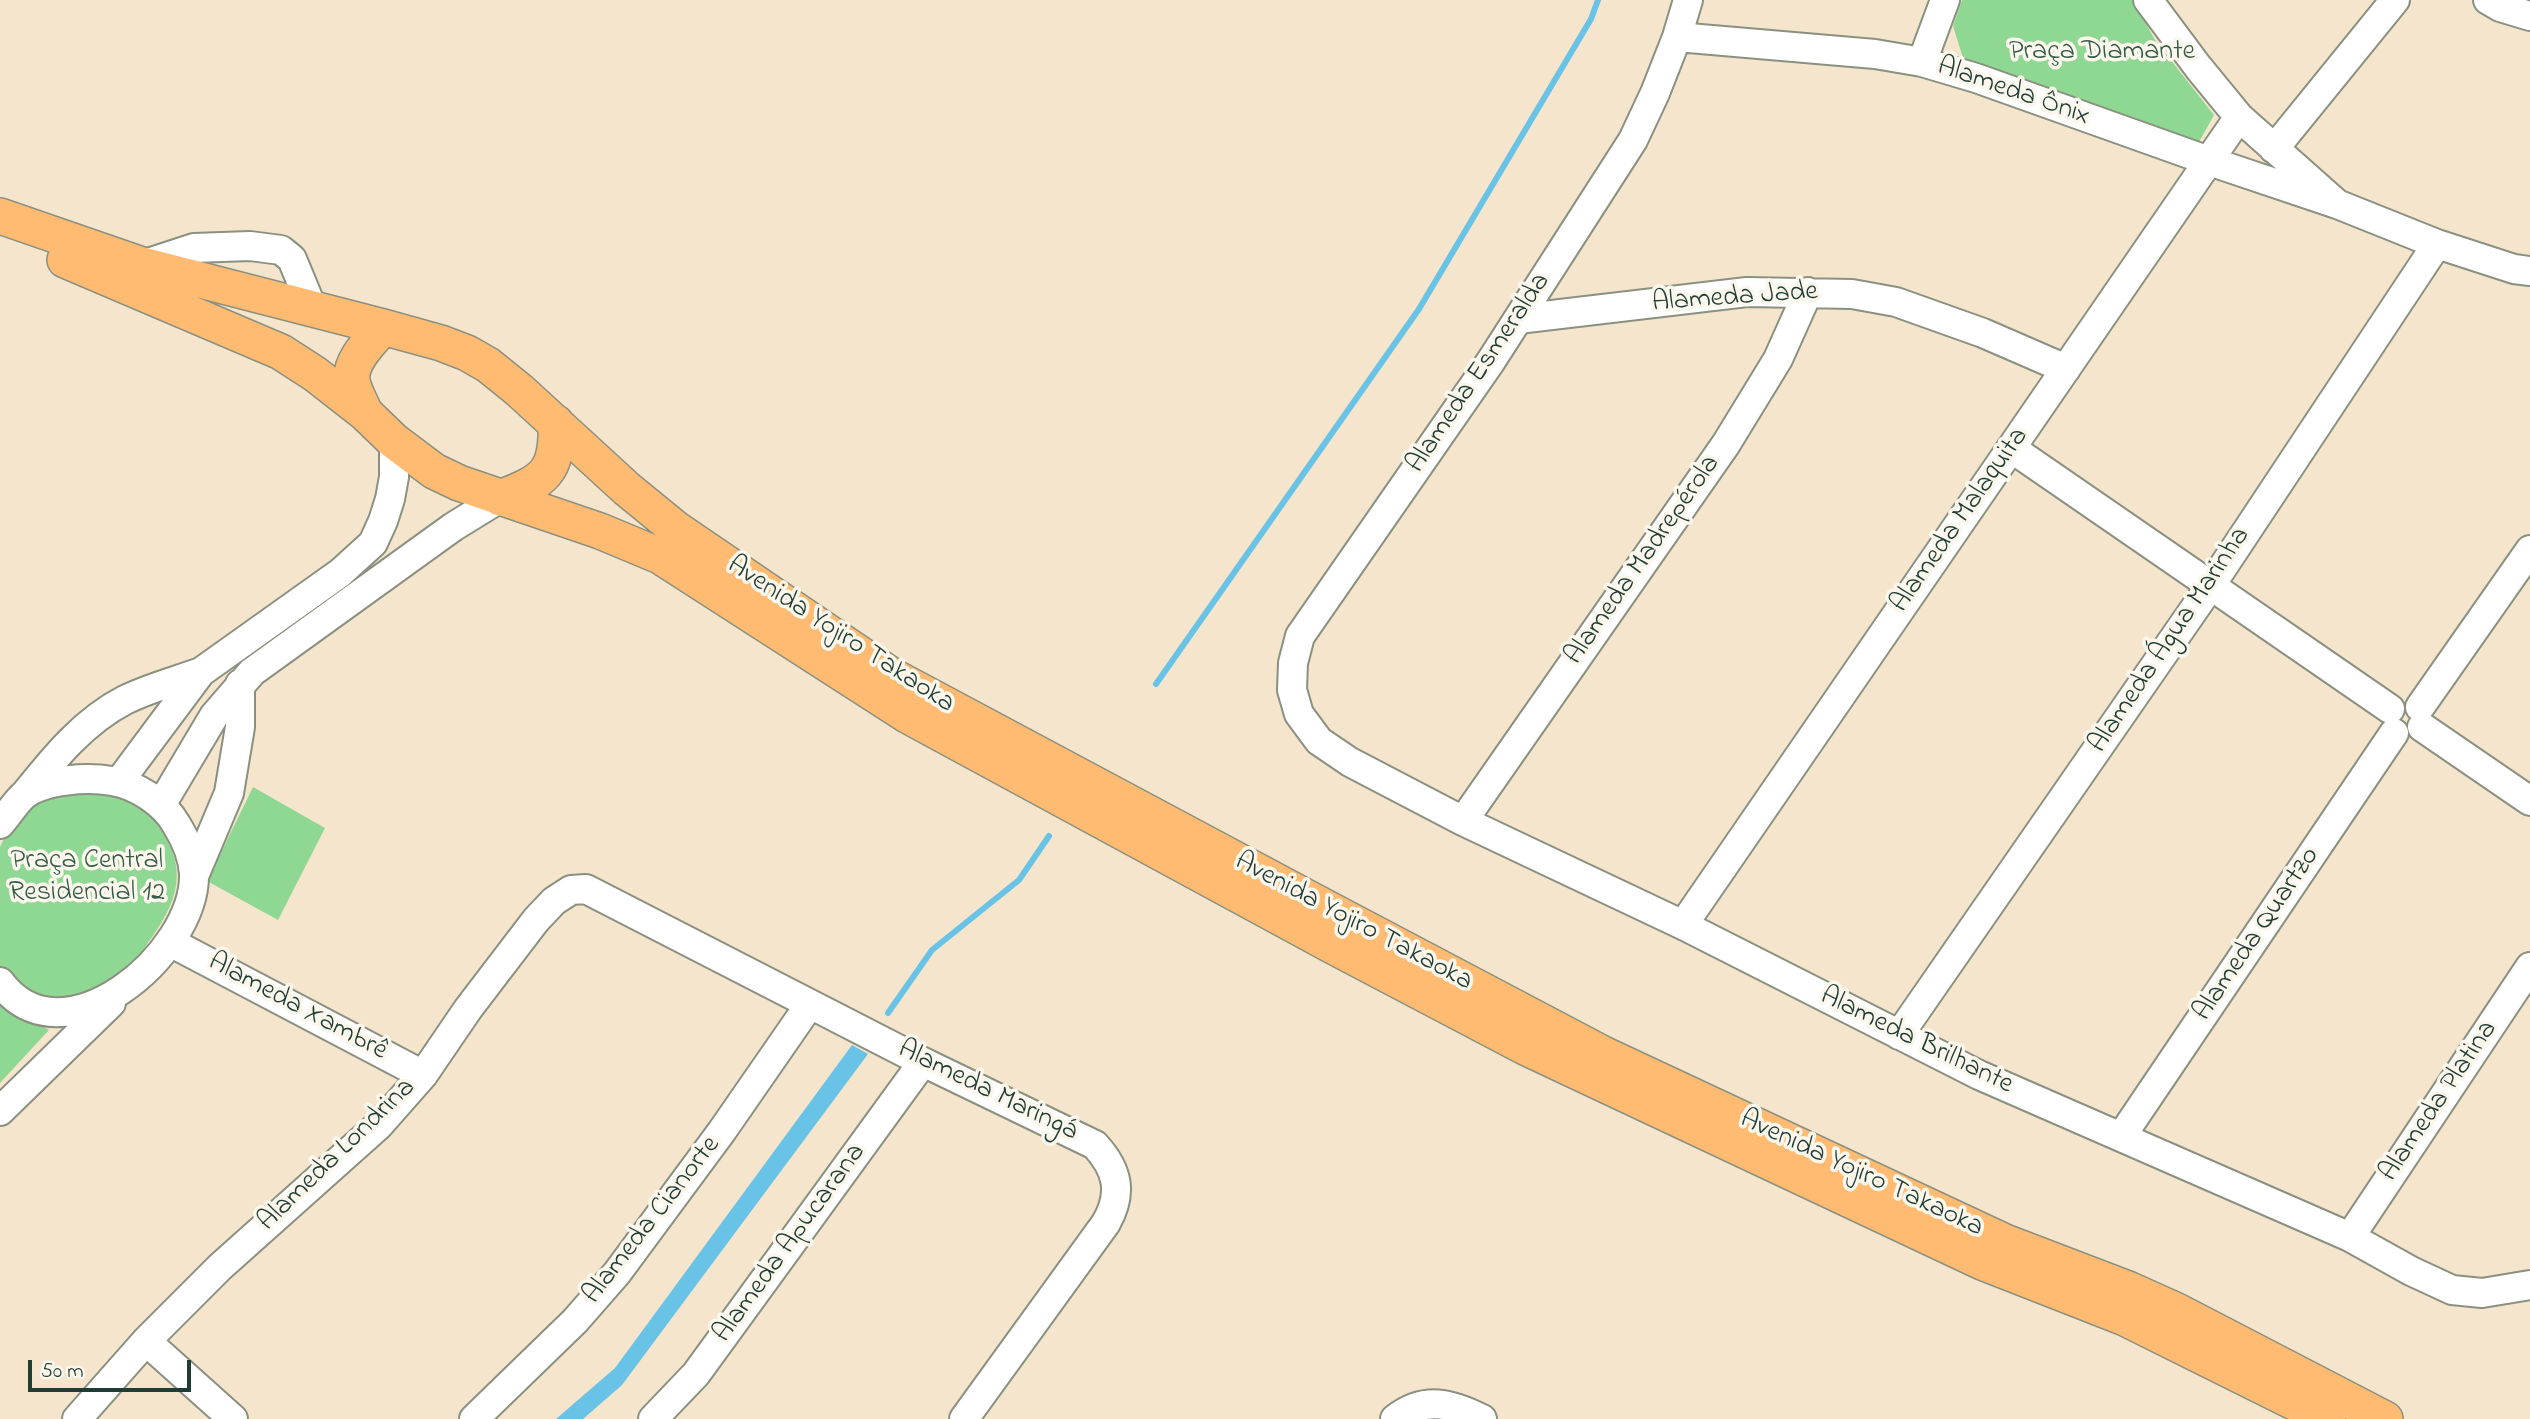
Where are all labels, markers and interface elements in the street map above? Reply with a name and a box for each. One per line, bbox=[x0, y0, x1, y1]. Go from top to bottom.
park label: Praça Diamante bbox=[2009, 36, 2195, 70]
street label: Alameda Ônix bbox=[1932, 51, 2094, 135]
street label: Alameda Esmeralda bbox=[1401, 268, 1559, 480]
street label: Alameda Jade bbox=[1651, 276, 1819, 322]
street label: Alameda Malaquita bbox=[1885, 422, 2037, 620]
street label: Alameda Madrepérola bbox=[1559, 450, 1729, 672]
street label: Alameda Água Marinha bbox=[2083, 522, 2259, 760]
street label: Avenida Yojiro Takaoka bbox=[720, 550, 960, 722]
street label: Alameda Quartzo bbox=[2187, 842, 2329, 1028]
park label: Praça Central Residencial 12 bbox=[9, 845, 165, 911]
street label: Avenida Yojiro Takaoka bbox=[1228, 846, 1478, 1000]
street label: Alameda Xambrê bbox=[202, 947, 392, 1069]
street label: Alameda Brilhante bbox=[1814, 981, 2018, 1103]
street label: Alameda Platina bbox=[2374, 1015, 2506, 1189]
street label: Alameda Maringá bbox=[892, 1034, 1082, 1150]
street label: Alameda Londrina bbox=[252, 1072, 424, 1240]
street label: Avenida Yojiro Takaoka bbox=[1734, 1104, 1988, 1246]
street label: Alameda Cianorte bbox=[577, 1130, 729, 1312]
street label: Alameda Apucarana bbox=[707, 1138, 875, 1350]
scale bar bbox=[32, 1346, 194, 1390]
text: 50 m bbox=[41, 1357, 84, 1387]

